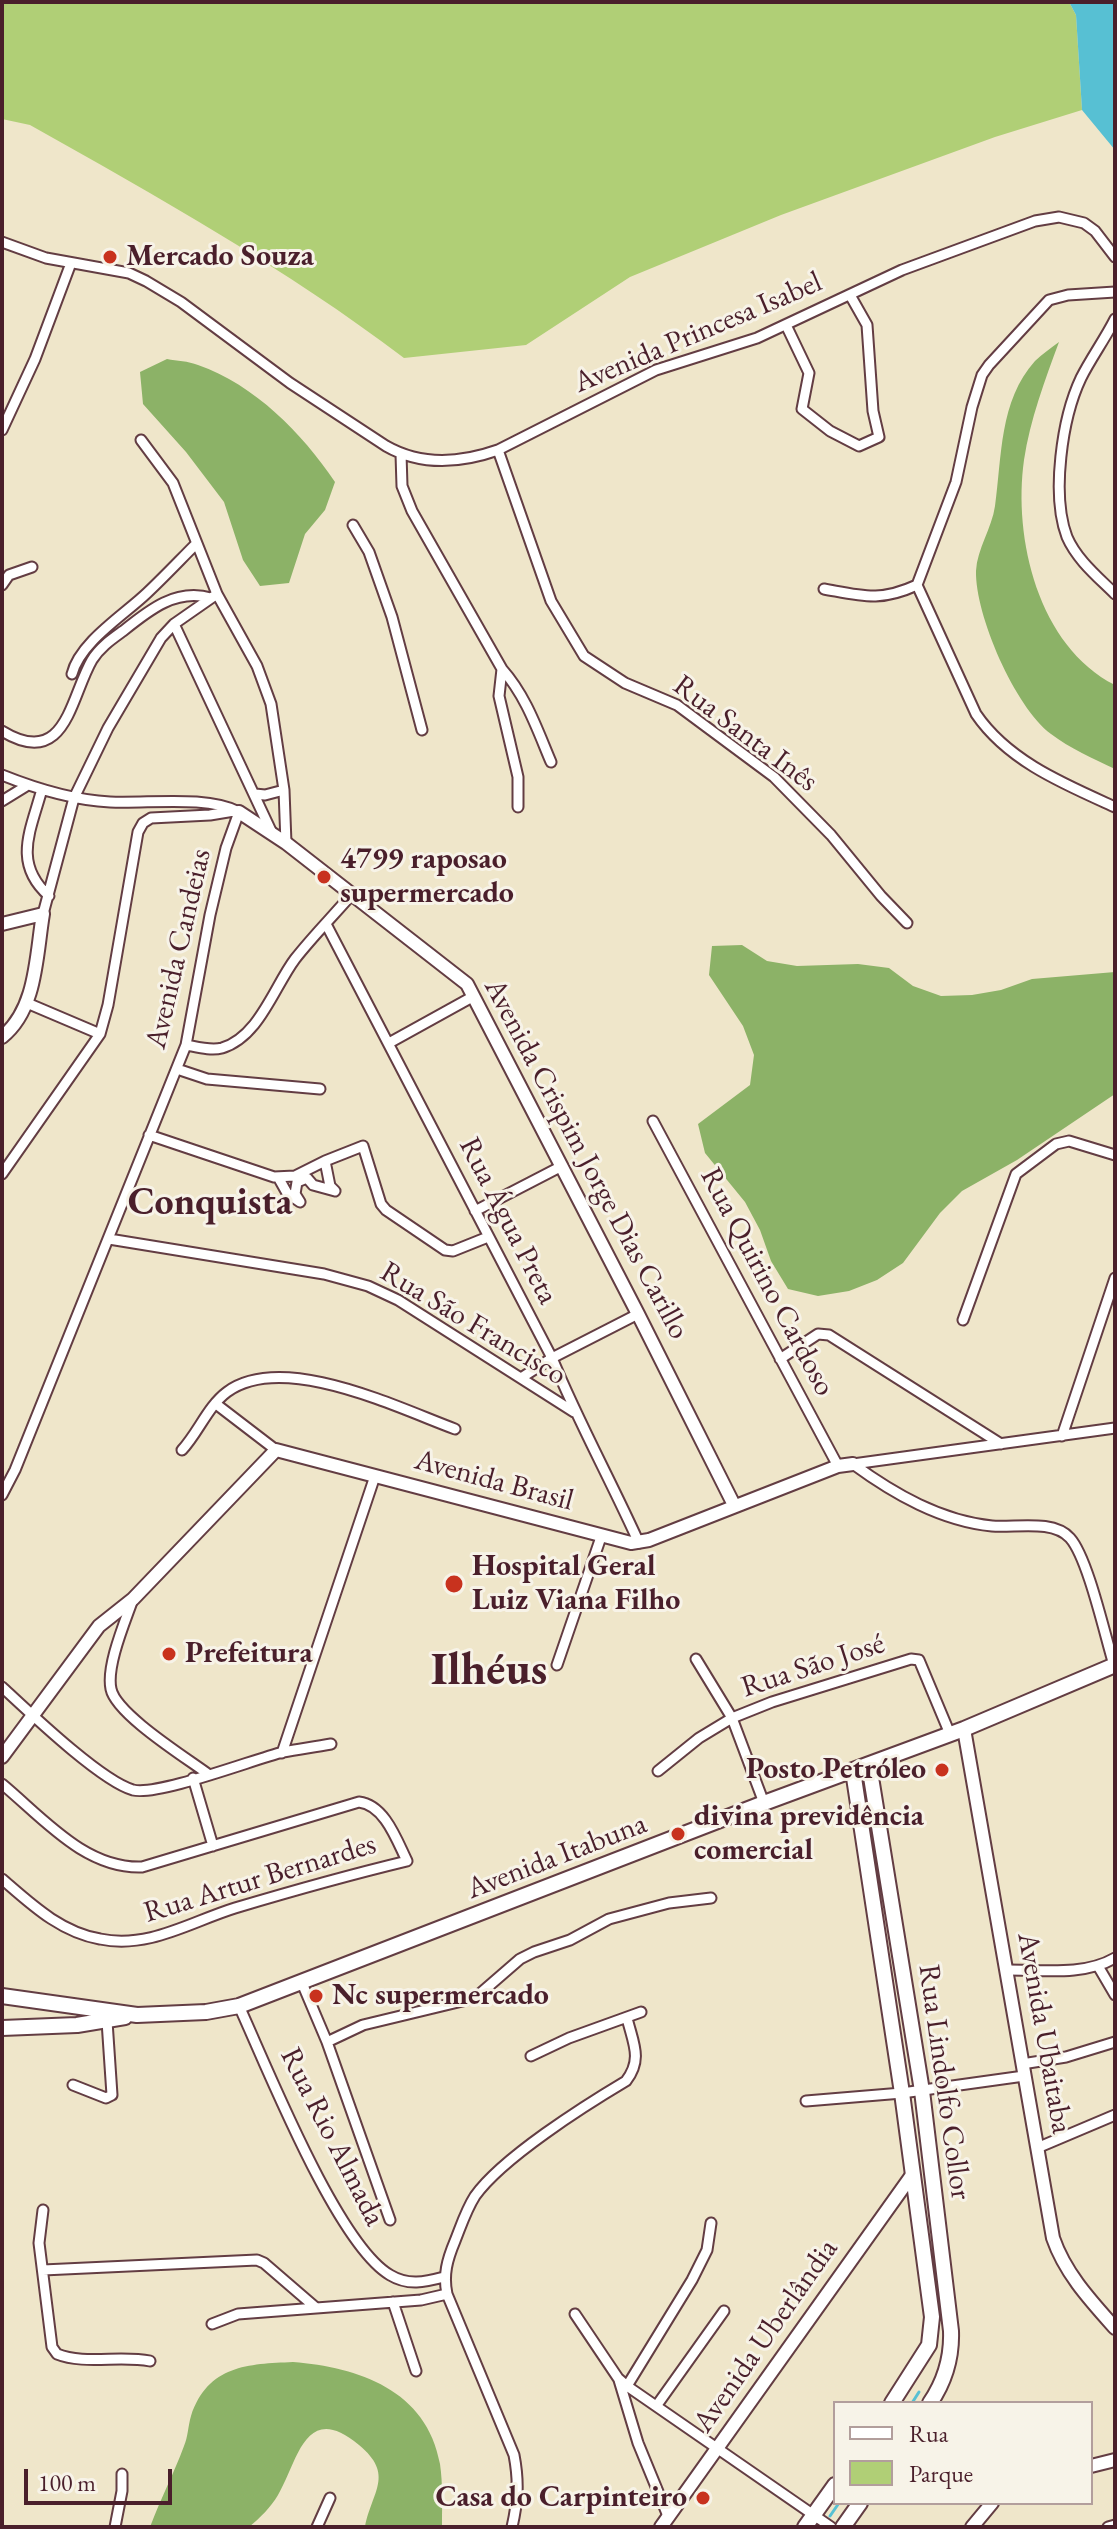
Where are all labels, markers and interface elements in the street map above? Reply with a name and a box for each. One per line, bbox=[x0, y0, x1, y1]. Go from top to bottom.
place label: Mercado Souza bbox=[126, 239, 314, 275]
marker: Mercado Souza bbox=[101, 248, 119, 266]
street label: Avenida Princesa Isabel bbox=[569, 264, 827, 402]
street label: Rua Santa Inês bbox=[666, 668, 824, 800]
place label: 4799 raposao supermercado bbox=[340, 842, 514, 912]
street label: Avenida Candeias bbox=[139, 846, 219, 1052]
marker: 4799 raposao supermercado bbox=[315, 868, 333, 886]
street label: Avenida Crispim Jorge Dias Carillo bbox=[475, 973, 697, 1345]
street label: Rua Água Preta bbox=[451, 1132, 565, 1310]
street label: Rua Quirino Cardoso bbox=[692, 1162, 842, 1402]
district label: Conquista bbox=[128, 1181, 292, 1227]
street label: Rua São Francisco bbox=[373, 1254, 573, 1394]
street label: Avenida Brasil bbox=[411, 1443, 577, 1519]
place label: Hospital Geral Luiz Viana Filho bbox=[472, 1549, 680, 1620]
marker: Hospital Geral Luiz Viana Filho bbox=[443, 1573, 465, 1595]
street label: Rua São José bbox=[737, 1626, 889, 1706]
place label: Prefeitura bbox=[185, 1636, 313, 1672]
district label: Ilhéus bbox=[431, 1643, 547, 1699]
marker: Prefeitura bbox=[160, 1645, 178, 1663]
place label: Posto Petróleo bbox=[746, 1752, 926, 1788]
marker: Posto Petróleo bbox=[933, 1761, 951, 1779]
place label: divina previdência comercial bbox=[694, 1799, 924, 1870]
street label: Avenida Itabuna bbox=[462, 1806, 652, 1908]
marker: divina previdência comercial bbox=[669, 1825, 687, 1843]
street label: Rua Artur Bernardes bbox=[140, 1827, 380, 1931]
street label: Avenida Ubaitaba bbox=[1009, 1930, 1079, 2136]
street label: Rua Lindolfo Collor bbox=[910, 1962, 978, 2202]
place label: Nc supermercado bbox=[332, 1978, 549, 2014]
marker: Nc supermercado bbox=[307, 1987, 325, 2005]
street label: Rua Rio Almada bbox=[272, 2042, 392, 2232]
street label: Avenida Uberlândia bbox=[686, 2232, 846, 2440]
legend bbox=[833, 2401, 1093, 2505]
text: Rua bbox=[909, 2418, 948, 2449]
scale bar bbox=[28, 2453, 176, 2503]
text: Parque bbox=[909, 2458, 973, 2489]
text: 100 m bbox=[38, 2467, 96, 2498]
place label: Casa do Carpinteiro bbox=[436, 2480, 687, 2516]
marker: Casa do Carpinteiro bbox=[694, 2489, 712, 2507]

